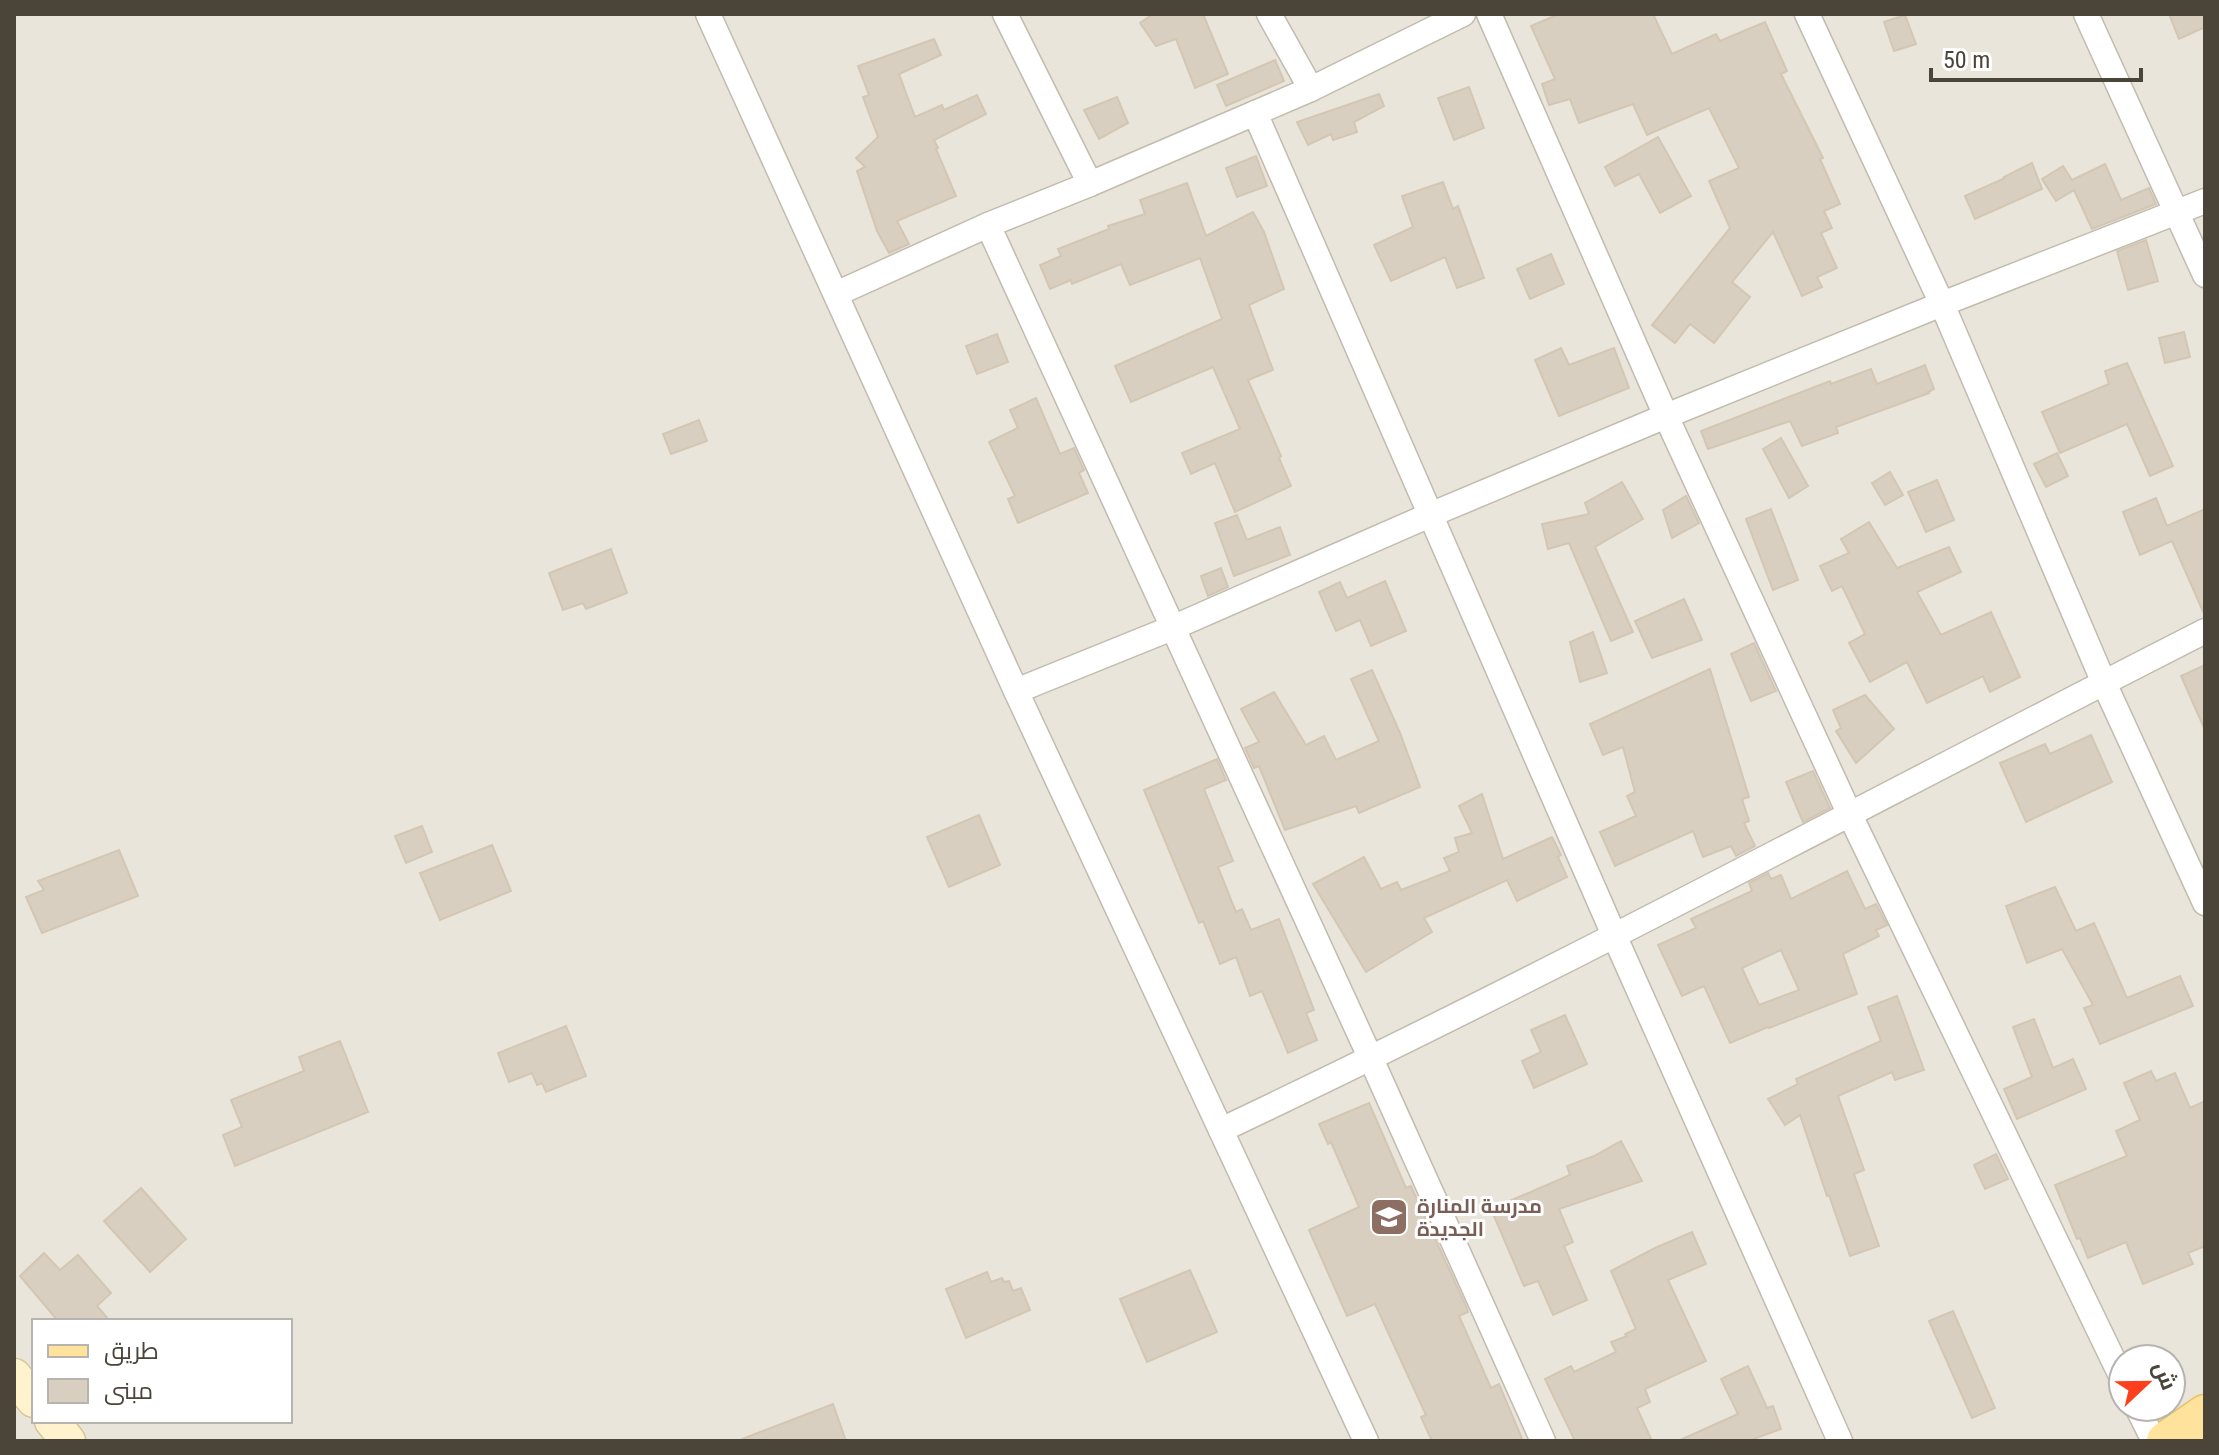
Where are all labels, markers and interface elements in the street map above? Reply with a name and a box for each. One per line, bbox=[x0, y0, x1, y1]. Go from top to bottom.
scale bar bbox=[1931, 32, 2141, 82]
text: 50 m bbox=[1943, 46, 1990, 74]
place label: مدرسة المنارة الجديدة bbox=[1417, 1194, 1542, 1241]
school or university icon: مدرسة المنارة الجديدة bbox=[1368, 1196, 1410, 1238]
legend bbox=[32, 1319, 292, 1423]
text: طريق bbox=[104, 1337, 159, 1366]
north arrow bbox=[2107, 1343, 2187, 1423]
text: ش bbox=[2147, 1358, 2182, 1394]
text: مبنى bbox=[104, 1377, 153, 1405]

